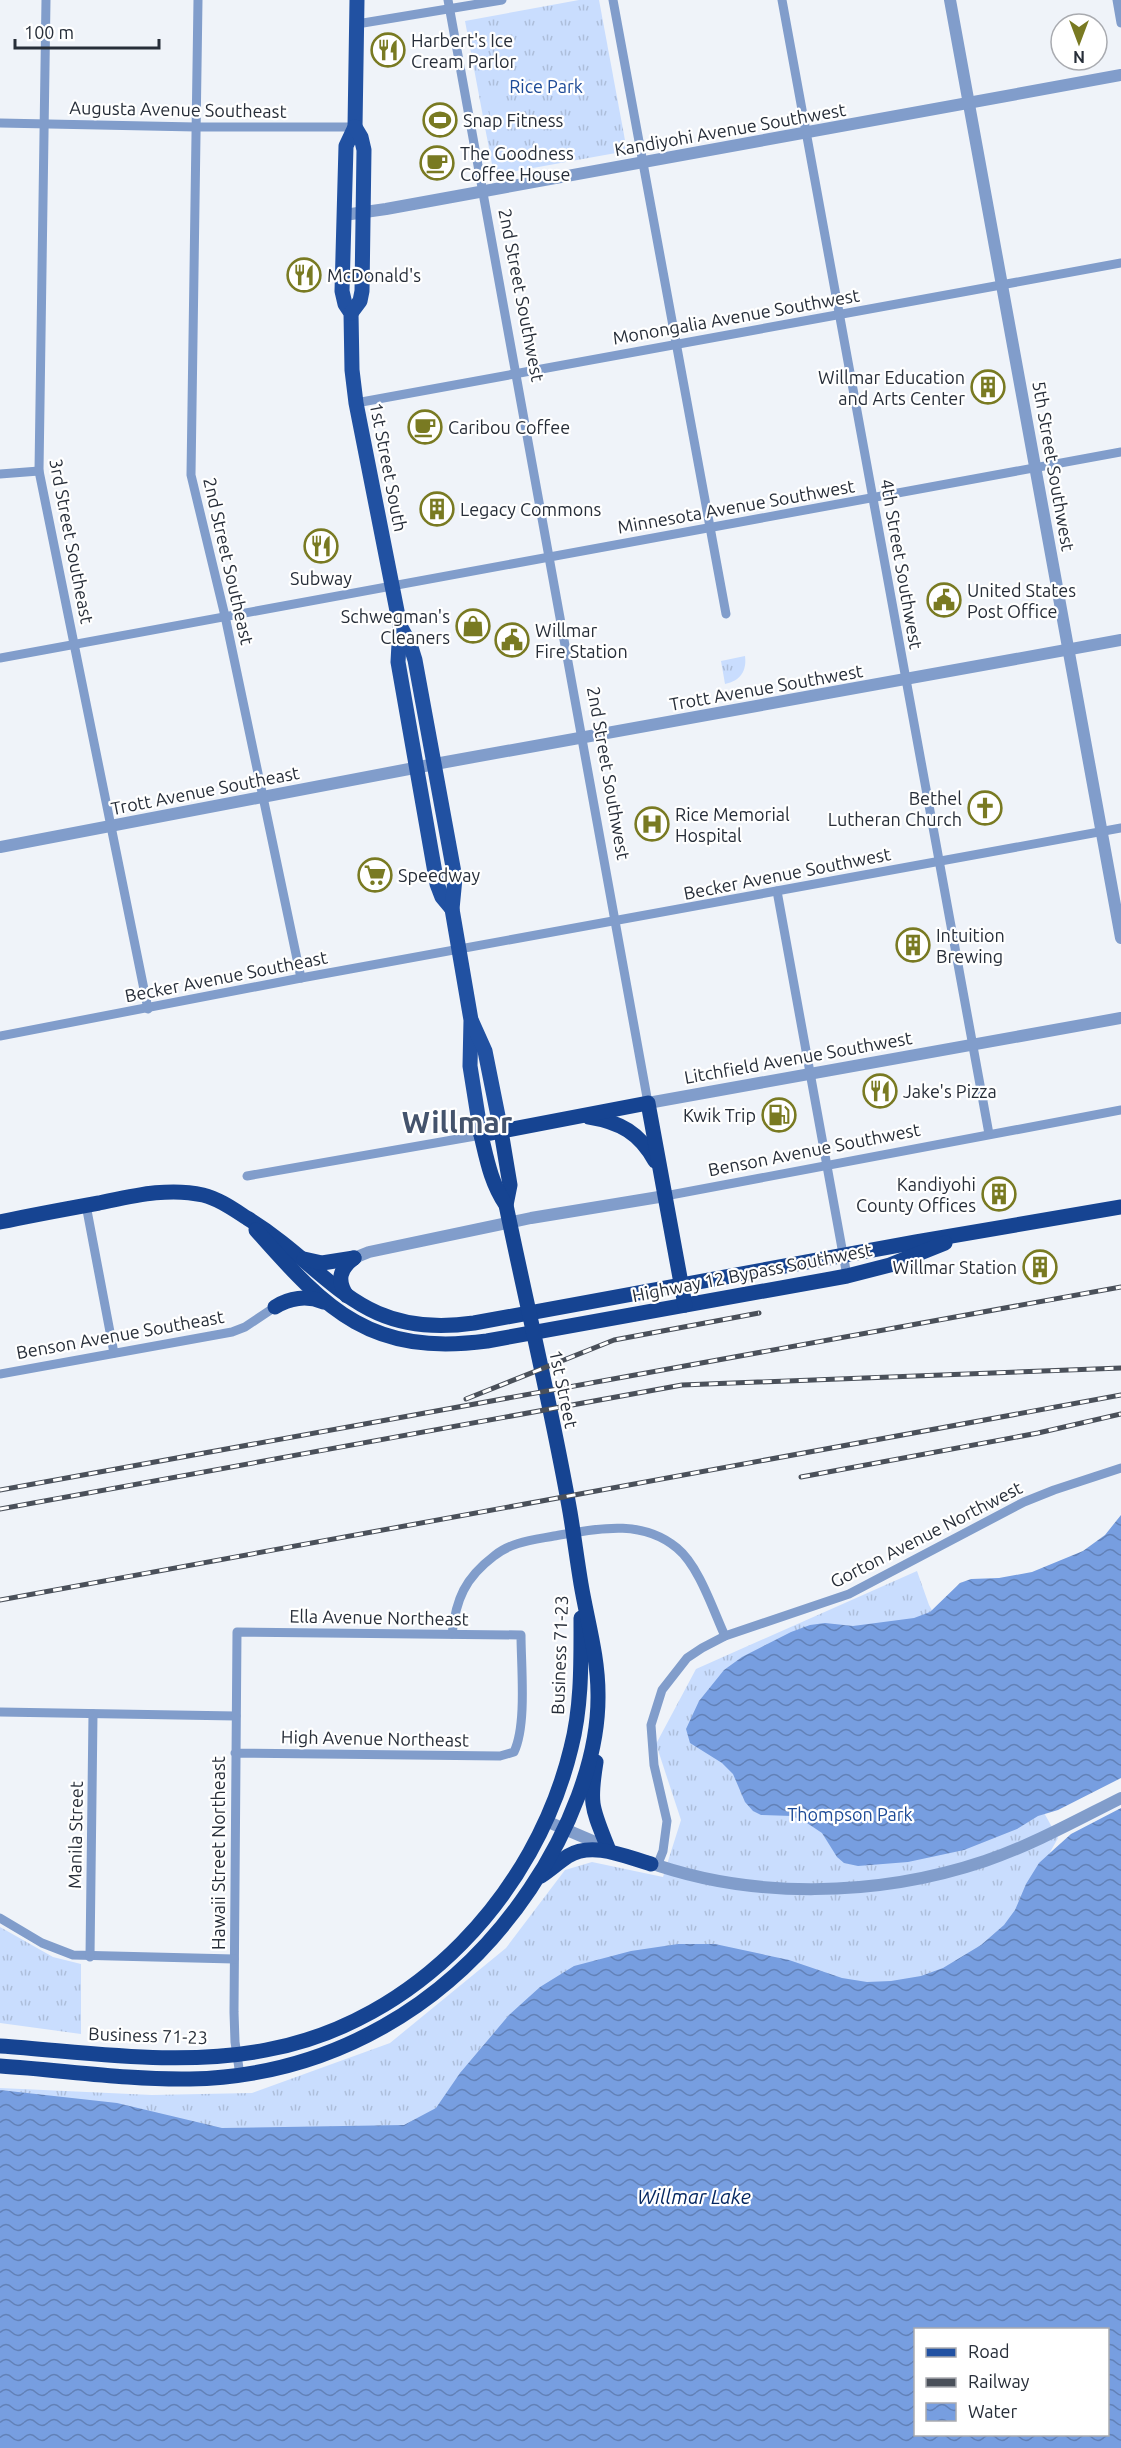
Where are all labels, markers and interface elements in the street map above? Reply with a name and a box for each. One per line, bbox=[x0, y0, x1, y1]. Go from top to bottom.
scale bar bbox=[15, 12, 159, 50]
north arrow bbox=[1049, 12, 1109, 72]
text: 100 m bbox=[24, 22, 74, 42]
place label: Harbert's Ice Cream Parlor bbox=[411, 30, 517, 71]
restaurant icon: Harbert's Ice Cream Parlor bbox=[370, 32, 406, 68]
text: N bbox=[1073, 48, 1085, 66]
park label: Rice Park bbox=[509, 76, 583, 96]
street label: Augusta Avenue Southeast bbox=[69, 97, 287, 121]
street label: Kandiyohi Avenue Southwest bbox=[613, 99, 847, 159]
sports icon: Snap Fitness bbox=[422, 102, 458, 138]
place label: Snap Fitness bbox=[463, 110, 564, 130]
place label: The Goodness Coffee House bbox=[460, 143, 574, 184]
cafe icon: The Goodness Coffee House bbox=[419, 145, 455, 181]
street label: 2nd Street Southwest bbox=[495, 207, 549, 383]
restaurant icon: McDonald's bbox=[286, 257, 322, 293]
place label: McDonald's bbox=[327, 265, 421, 285]
street label: Monongalia Avenue Southwest bbox=[611, 284, 861, 348]
place label: Willmar Education and Arts Center bbox=[818, 367, 965, 408]
building icon: Willmar Education and Arts Center bbox=[970, 369, 1006, 405]
street label: 5th Street Southwest bbox=[1029, 379, 1079, 553]
street label: 1st Street South bbox=[367, 401, 411, 533]
cafe icon: Caribou Coffee bbox=[407, 409, 443, 445]
place label: Caribou Coffee bbox=[448, 417, 570, 437]
street label: 3rd Street Southeast bbox=[46, 457, 98, 625]
street label: 2nd Street Southeast bbox=[200, 475, 258, 647]
street label: Minnesota Avenue Southwest bbox=[616, 475, 856, 537]
street label: 4th Street Southwest bbox=[877, 477, 927, 651]
building icon: Legacy Commons bbox=[419, 491, 455, 527]
place label: Legacy Commons bbox=[460, 499, 601, 519]
restaurant icon: Subway bbox=[303, 528, 339, 564]
place label: Subway bbox=[290, 568, 352, 588]
place label: United States Post Office bbox=[967, 580, 1076, 621]
public building icon: United States Post Office bbox=[926, 582, 962, 618]
place label: Schwegman's Cleaners bbox=[341, 606, 450, 647]
shop icon: Schwegman's Cleaners bbox=[455, 608, 491, 644]
place label: Willmar Fire Station bbox=[535, 620, 628, 661]
public building icon: Willmar Fire Station bbox=[494, 622, 530, 658]
street label: Trott Avenue Southwest bbox=[668, 660, 864, 714]
street label: 2nd Street Southwest bbox=[584, 685, 634, 861]
street label: Trott Avenue Southeast bbox=[109, 762, 301, 818]
place label: Bethel Lutheran Church bbox=[828, 788, 962, 829]
church icon: Bethel Lutheran Church bbox=[967, 790, 1003, 826]
place label: Rice Memorial Hospital bbox=[675, 804, 790, 845]
hospital icon: Rice Memorial Hospital bbox=[634, 806, 670, 842]
street label: Becker Avenue Southwest bbox=[682, 843, 892, 903]
supermarket icon: Speedway bbox=[357, 857, 393, 893]
place label: Speedway bbox=[398, 865, 481, 885]
place label: Intuition Brewing bbox=[936, 925, 1005, 966]
building icon: Intuition Brewing bbox=[895, 927, 931, 963]
street label: Becker Avenue Southeast bbox=[123, 947, 329, 1005]
street label: Litchfield Avenue Southwest bbox=[683, 1027, 913, 1087]
restaurant icon: Jake's Pizza bbox=[862, 1073, 898, 1109]
place label: Jake's Pizza bbox=[903, 1081, 997, 1101]
fuel station icon: Kwik Trip bbox=[761, 1097, 797, 1133]
district label: Willmar bbox=[402, 1105, 513, 1139]
place label: Kwik Trip bbox=[683, 1105, 756, 1125]
street label: Benson Avenue Southwest bbox=[706, 1119, 922, 1179]
place label: Kandiyohi County Offices bbox=[856, 1174, 976, 1215]
building icon: Kandiyohi County Offices bbox=[981, 1176, 1017, 1212]
street label: Highway 12 Bypass Southwest bbox=[630, 1239, 874, 1305]
building icon: Willmar Station bbox=[1022, 1249, 1058, 1285]
place label: Willmar Station bbox=[892, 1257, 1017, 1277]
street label: Benson Avenue Southeast bbox=[14, 1306, 226, 1362]
street label: 1st Street bbox=[546, 1348, 582, 1430]
street label: Gorton Avenue Northwest bbox=[827, 1477, 1025, 1591]
street label: Business 71-23 bbox=[547, 1595, 571, 1715]
street label: Ella Avenue Northeast bbox=[289, 1605, 469, 1629]
street label: High Avenue Northeast bbox=[281, 1726, 469, 1750]
street label: Hawaii Street Northeast bbox=[208, 1756, 228, 1950]
street label: Manila Street bbox=[64, 1781, 86, 1889]
park label: Thompson Park bbox=[787, 1804, 913, 1824]
street label: Business 71-23 bbox=[88, 2023, 208, 2047]
water label: Willmar Lake bbox=[637, 2185, 751, 2208]
legend bbox=[914, 2328, 1109, 2436]
text: Road bbox=[968, 2341, 1010, 2361]
text: Railway bbox=[968, 2371, 1030, 2391]
text: Water bbox=[968, 2401, 1018, 2421]

